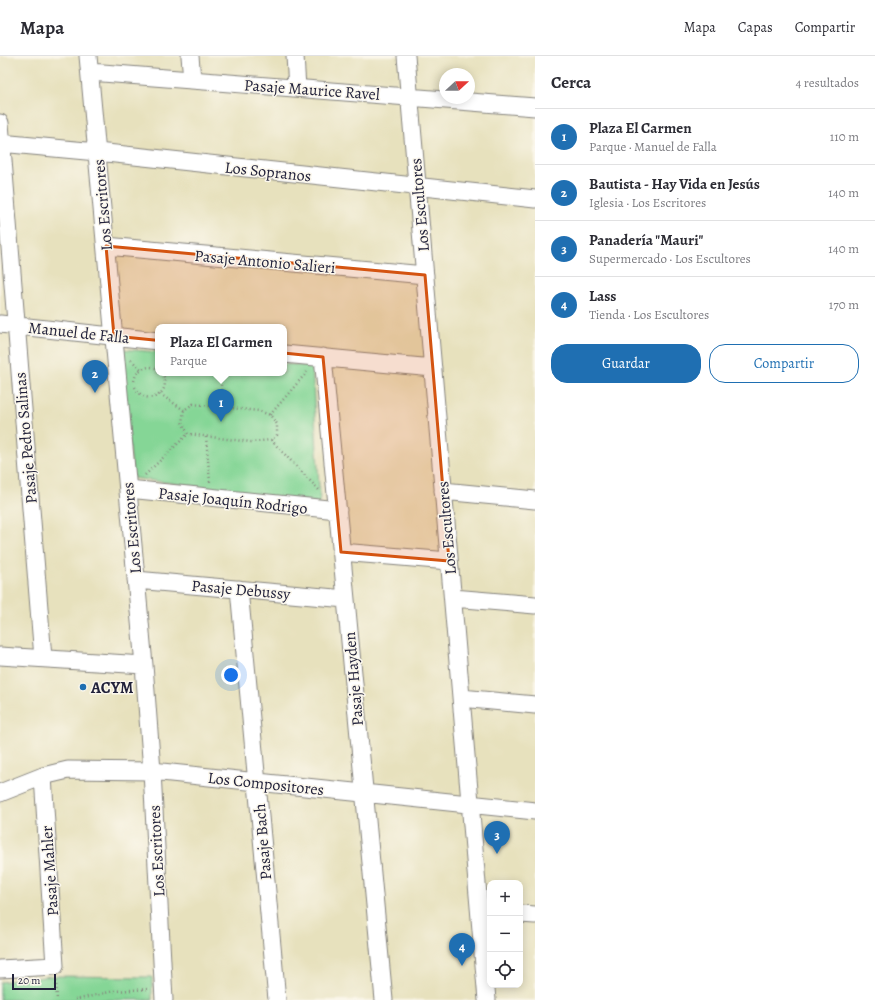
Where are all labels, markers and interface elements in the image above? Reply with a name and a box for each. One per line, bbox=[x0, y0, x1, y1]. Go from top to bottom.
text: Mapa bbox=[20, 15, 64, 41]
text: Mapa bbox=[684, 18, 716, 37]
text: Capas bbox=[738, 18, 773, 37]
text: Compartir bbox=[795, 18, 855, 37]
north arrow bbox=[439, 68, 475, 104]
text: Cerca bbox=[551, 71, 591, 94]
street label: Pasaje Maurice Ravel bbox=[243, 74, 380, 106]
text: 4 resultados bbox=[795, 74, 859, 91]
text: Plaza El Carmen bbox=[589, 118, 692, 138]
text: 1 bbox=[562, 128, 566, 145]
text: 110 m bbox=[830, 128, 859, 145]
text: Parque · Manuel de Falla bbox=[589, 138, 717, 155]
street label: Los Sopranos bbox=[224, 157, 312, 187]
street label: Los Escultores bbox=[405, 157, 435, 253]
street label: Los Escritores bbox=[88, 158, 118, 252]
text: Bautista - Hay Vida en Jesús bbox=[589, 174, 760, 194]
text: 2 bbox=[561, 184, 567, 201]
text: 140 m bbox=[828, 184, 859, 201]
text: Iglesia · Los Escritores bbox=[589, 194, 706, 211]
text: Panadería "Mauri" bbox=[589, 230, 703, 250]
text: 3 bbox=[561, 240, 567, 257]
text: 140 m bbox=[828, 240, 859, 257]
street label: Pasaje Antonio Salieri bbox=[193, 245, 336, 279]
text: Supermercado · Los Escultores bbox=[589, 250, 751, 267]
text: Lass bbox=[589, 286, 616, 306]
text: 4 bbox=[561, 296, 567, 313]
text: 170 m bbox=[829, 296, 859, 313]
text: Tienda · Los Escultores bbox=[589, 306, 709, 323]
street label: Manuel de Falla bbox=[27, 317, 131, 349]
popup bbox=[155, 324, 287, 376]
text: Plaza El Carmen bbox=[170, 332, 272, 352]
button: Guardar bbox=[551, 344, 701, 383]
button: Compartir bbox=[709, 344, 859, 383]
text: Parque bbox=[170, 352, 207, 369]
pin: 2 bbox=[82, 360, 108, 393]
street label: Pasaje Pedro Salinas bbox=[9, 371, 43, 505]
pin: 1 bbox=[208, 389, 234, 422]
street label: Los Escultores bbox=[432, 480, 462, 576]
street label: Los Escritores bbox=[117, 481, 147, 575]
street label: Pasaje Joaquín Rodrigo bbox=[157, 482, 309, 520]
street label: Pasaje Debussy bbox=[190, 575, 292, 605]
street label: Pasaje Hayden bbox=[339, 631, 369, 727]
your location bbox=[221, 665, 241, 685]
place label: ACYM bbox=[90, 677, 134, 699]
marker: ACYM bbox=[78, 682, 88, 692]
street label: Los Compositores bbox=[207, 767, 325, 801]
street label: Pasaje Bach bbox=[249, 802, 277, 881]
street label: Los Escritores bbox=[144, 805, 170, 897]
pin: 3 bbox=[484, 821, 510, 854]
street label: Pasaje Mahler bbox=[36, 825, 64, 917]
map controls bbox=[487, 880, 523, 988]
button: + bbox=[487, 880, 523, 916]
button: − bbox=[487, 916, 523, 952]
pin: 4 bbox=[449, 933, 475, 966]
button: locate bbox=[487, 952, 523, 988]
scale bar bbox=[12, 972, 56, 991]
text: 20 m bbox=[18, 973, 40, 988]

